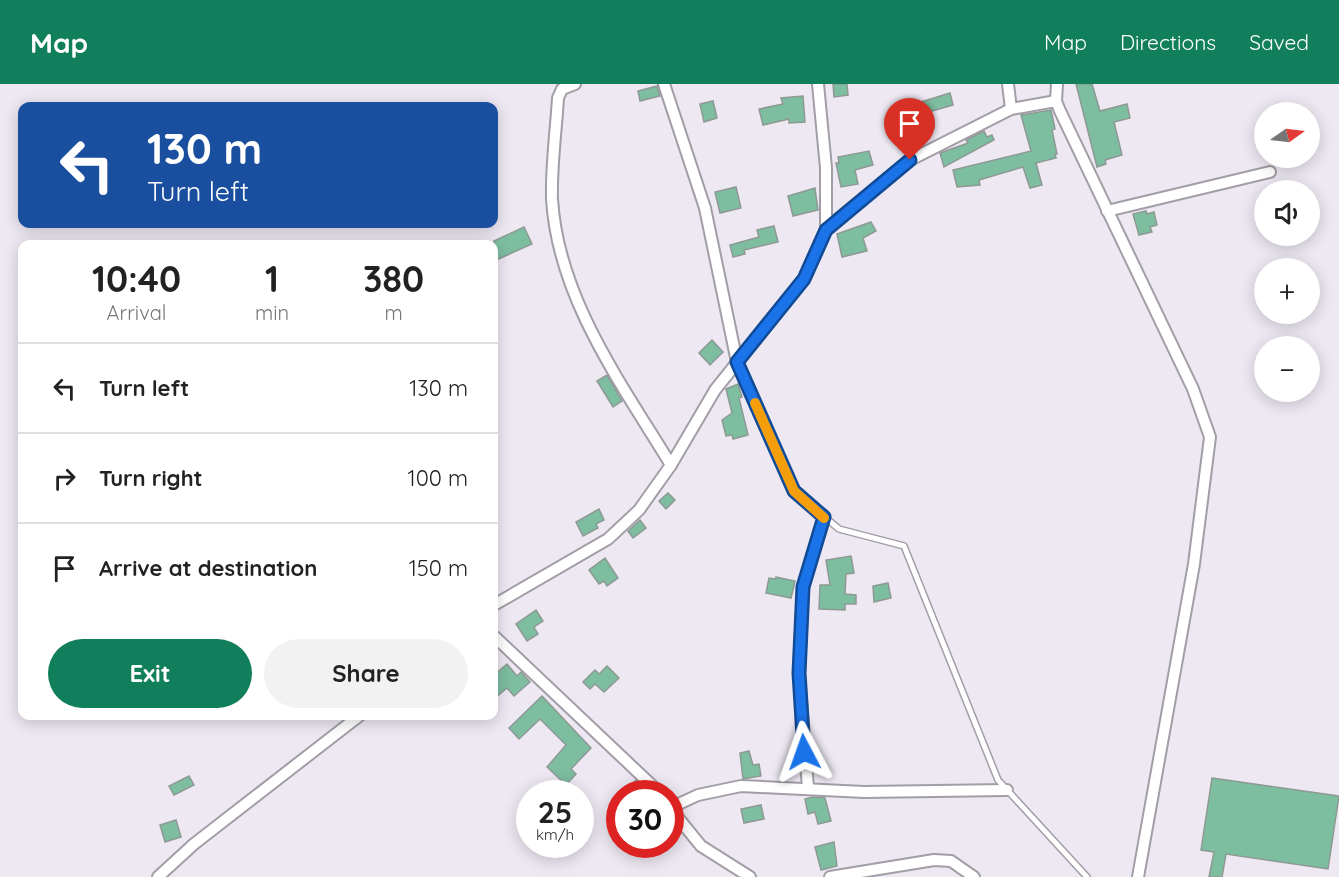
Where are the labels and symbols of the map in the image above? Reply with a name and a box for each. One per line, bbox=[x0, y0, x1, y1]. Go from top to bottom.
pin bbox=[884, 98, 935, 160]
north arrow bbox=[1254, 102, 1320, 168]
position arrow bbox=[772, 720, 836, 784]
speed limit sign: 30 bbox=[606, 780, 684, 858]

